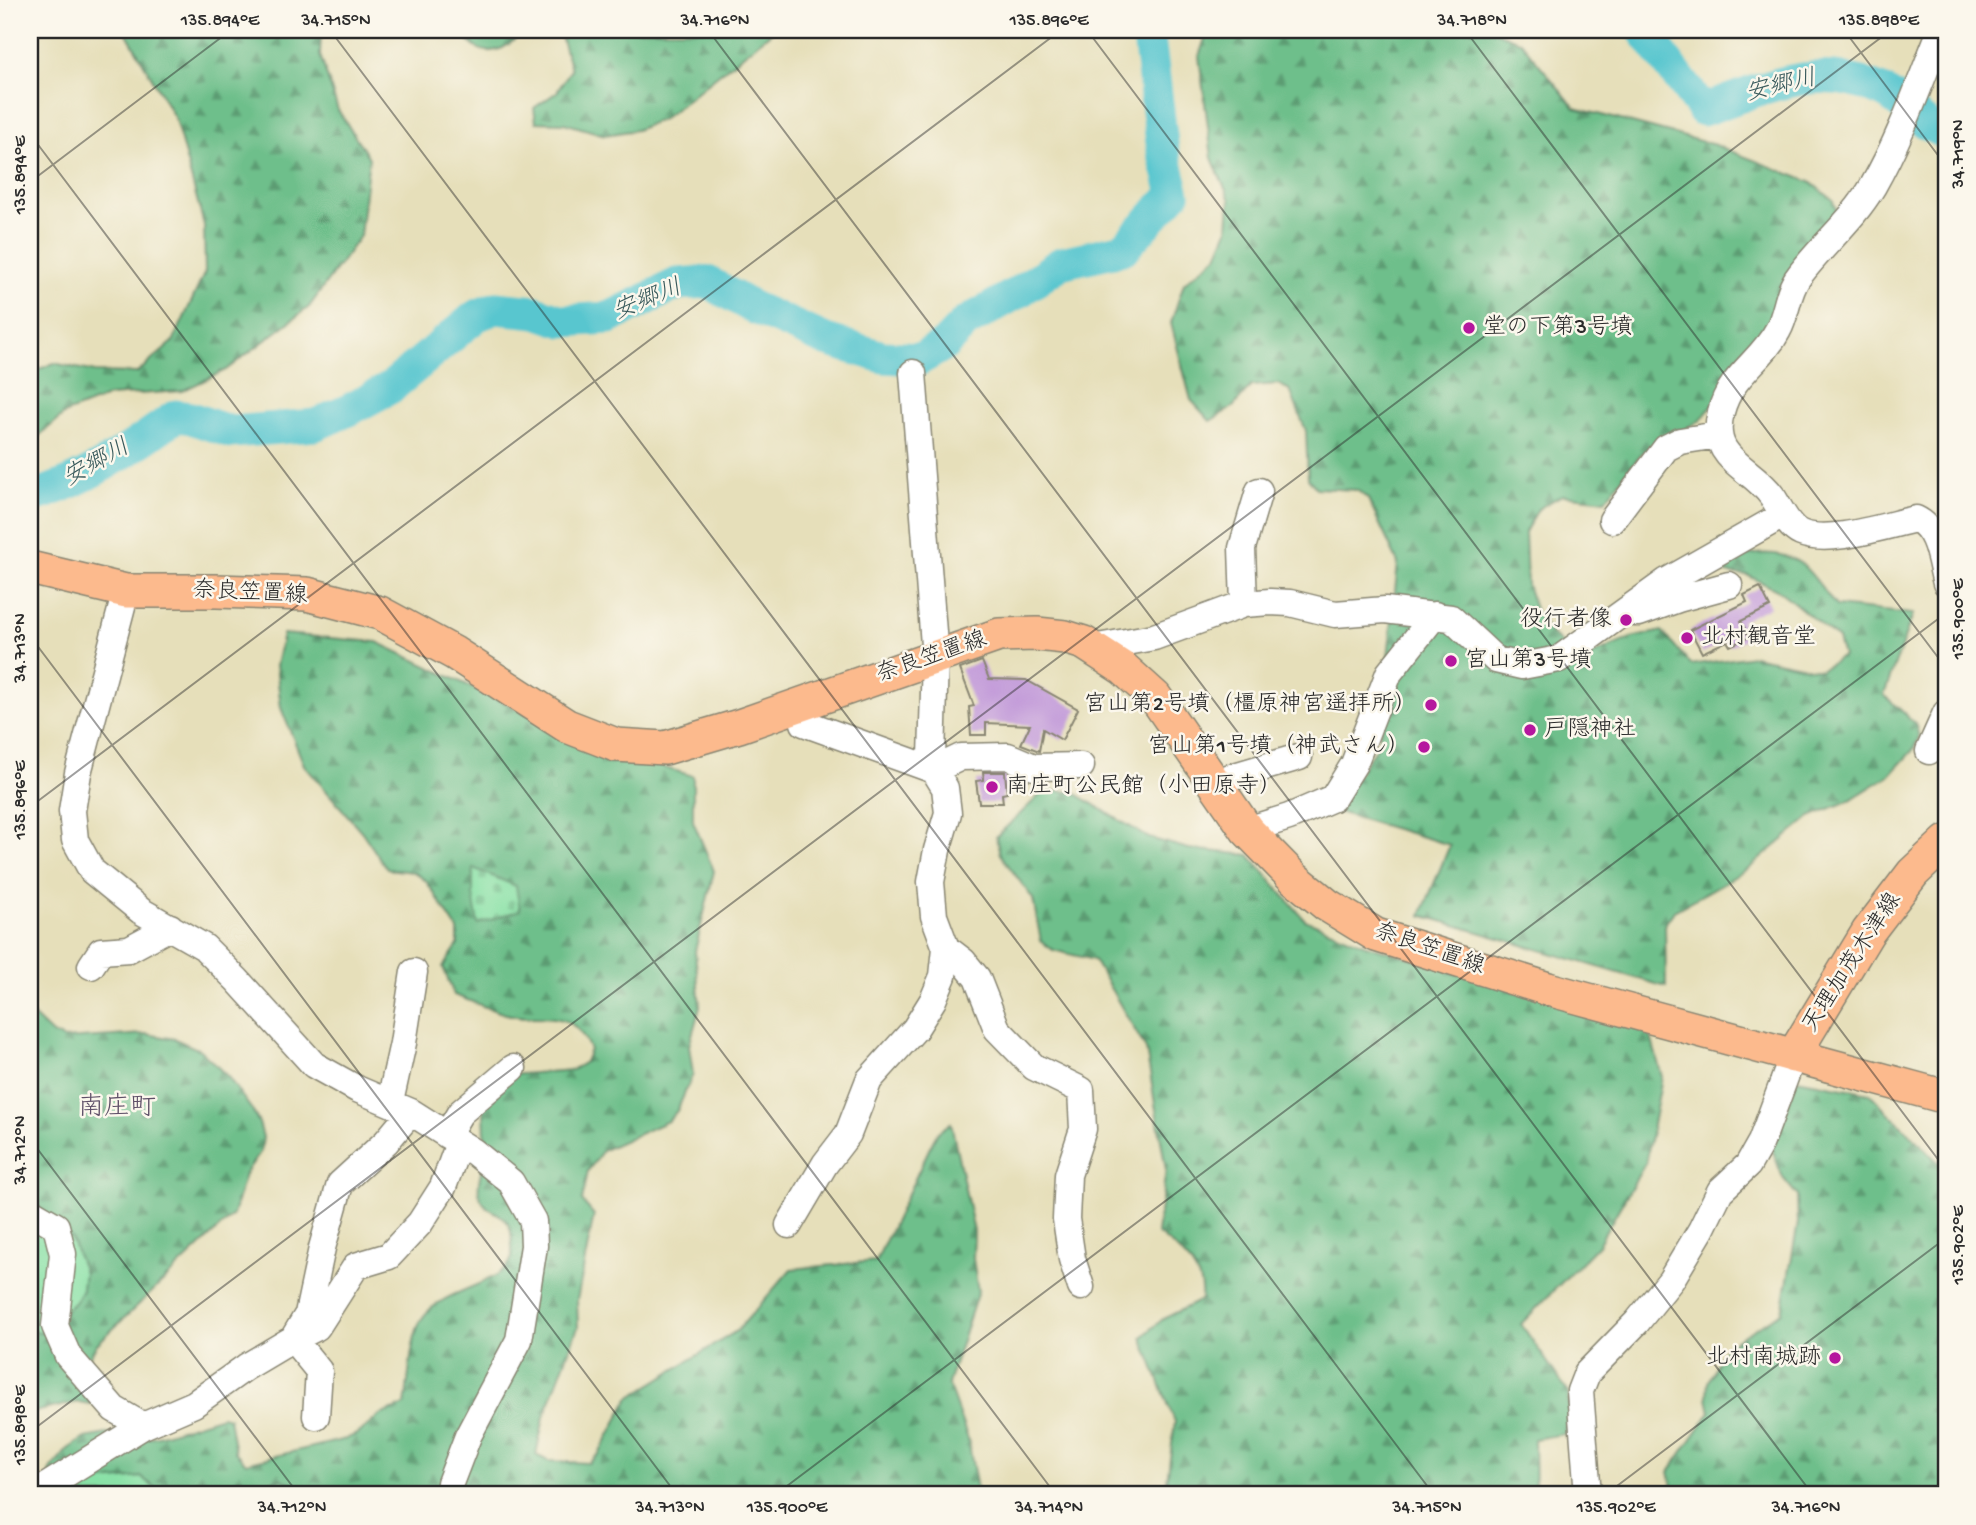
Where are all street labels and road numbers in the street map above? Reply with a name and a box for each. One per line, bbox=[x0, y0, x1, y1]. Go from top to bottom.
street label: 奈良笠置線 bbox=[192, 577, 308, 610]
street label: 奈良笠置線 bbox=[873, 626, 991, 689]
street label: 天理加茂木津線 bbox=[1797, 888, 1908, 1038]
street label: 奈良笠置線 bbox=[1370, 918, 1488, 981]

